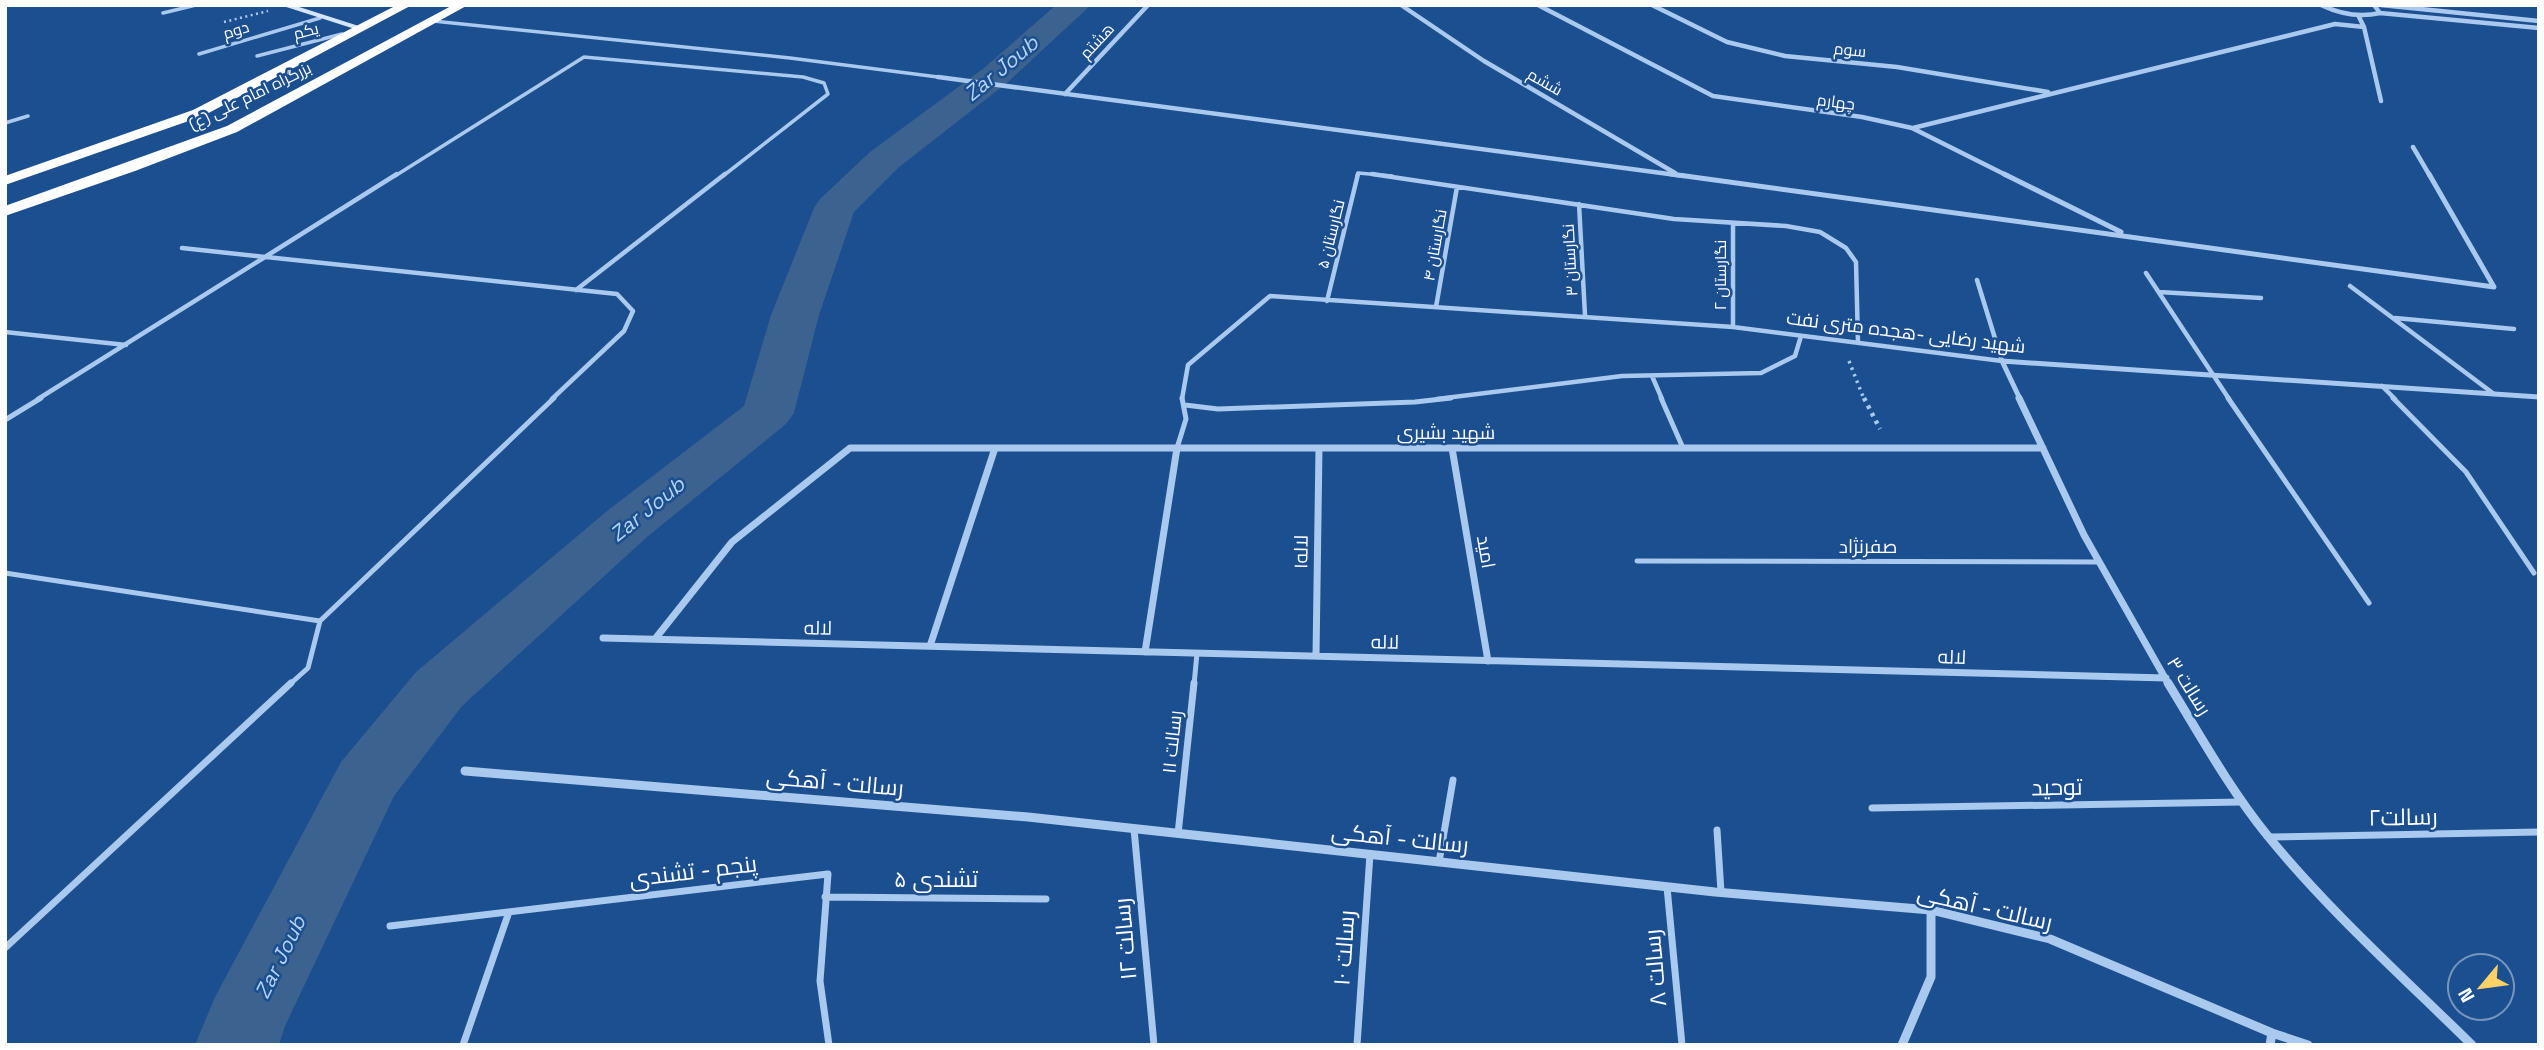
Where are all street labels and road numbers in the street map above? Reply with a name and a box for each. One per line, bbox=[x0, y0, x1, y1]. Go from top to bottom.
street label: دوم bbox=[220, 16, 252, 45]
street label: یکم bbox=[291, 18, 322, 45]
street label: هشتم bbox=[1075, 19, 1120, 64]
street label: سوم bbox=[1833, 38, 1867, 63]
street label: بزرگراه امام علی (ع) bbox=[185, 57, 315, 136]
street label: ششم bbox=[1523, 64, 1567, 101]
street label: چهارم bbox=[1816, 89, 1856, 116]
street label: نگارستان ۵ bbox=[1312, 197, 1350, 271]
street label: نگارستان ۴ bbox=[1418, 207, 1452, 283]
street label: نگارستان ۳ bbox=[1558, 223, 1582, 297]
street label: نگارستان ۲ bbox=[1710, 240, 1731, 310]
street label: شهید رضایی -هجده متری نفت bbox=[1785, 305, 2027, 359]
street label: شهید بشیری bbox=[1397, 420, 1495, 445]
street label: امید bbox=[1471, 534, 1501, 570]
street label: صفرنژاد bbox=[1839, 534, 1897, 559]
street label: لاله۱ bbox=[1288, 535, 1314, 569]
street label: لاله bbox=[804, 615, 832, 641]
street label: لاله bbox=[1371, 629, 1399, 655]
street label: لاله bbox=[1937, 644, 1967, 670]
street label: رسالت ۳ bbox=[2161, 652, 2217, 720]
street label: رسالت ۱۱ bbox=[1156, 709, 1188, 775]
street label: رسالت - آهکی bbox=[765, 761, 905, 803]
street label: توحید bbox=[2031, 772, 2083, 802]
street label: رسالت۲ bbox=[2368, 801, 2438, 833]
street label: رسالت - آهکی bbox=[1330, 816, 1470, 860]
street label: پنجم - تشندی bbox=[627, 848, 759, 895]
street label: تشندی ۵ bbox=[894, 864, 978, 894]
street label: رسالت - آهکی bbox=[1914, 877, 2056, 937]
street label: رسالت ۱۲ bbox=[1106, 897, 1144, 981]
street label: رسالت ۱۰ bbox=[1326, 909, 1362, 987]
street label: رسالت ۸ bbox=[1637, 928, 1673, 1008]

